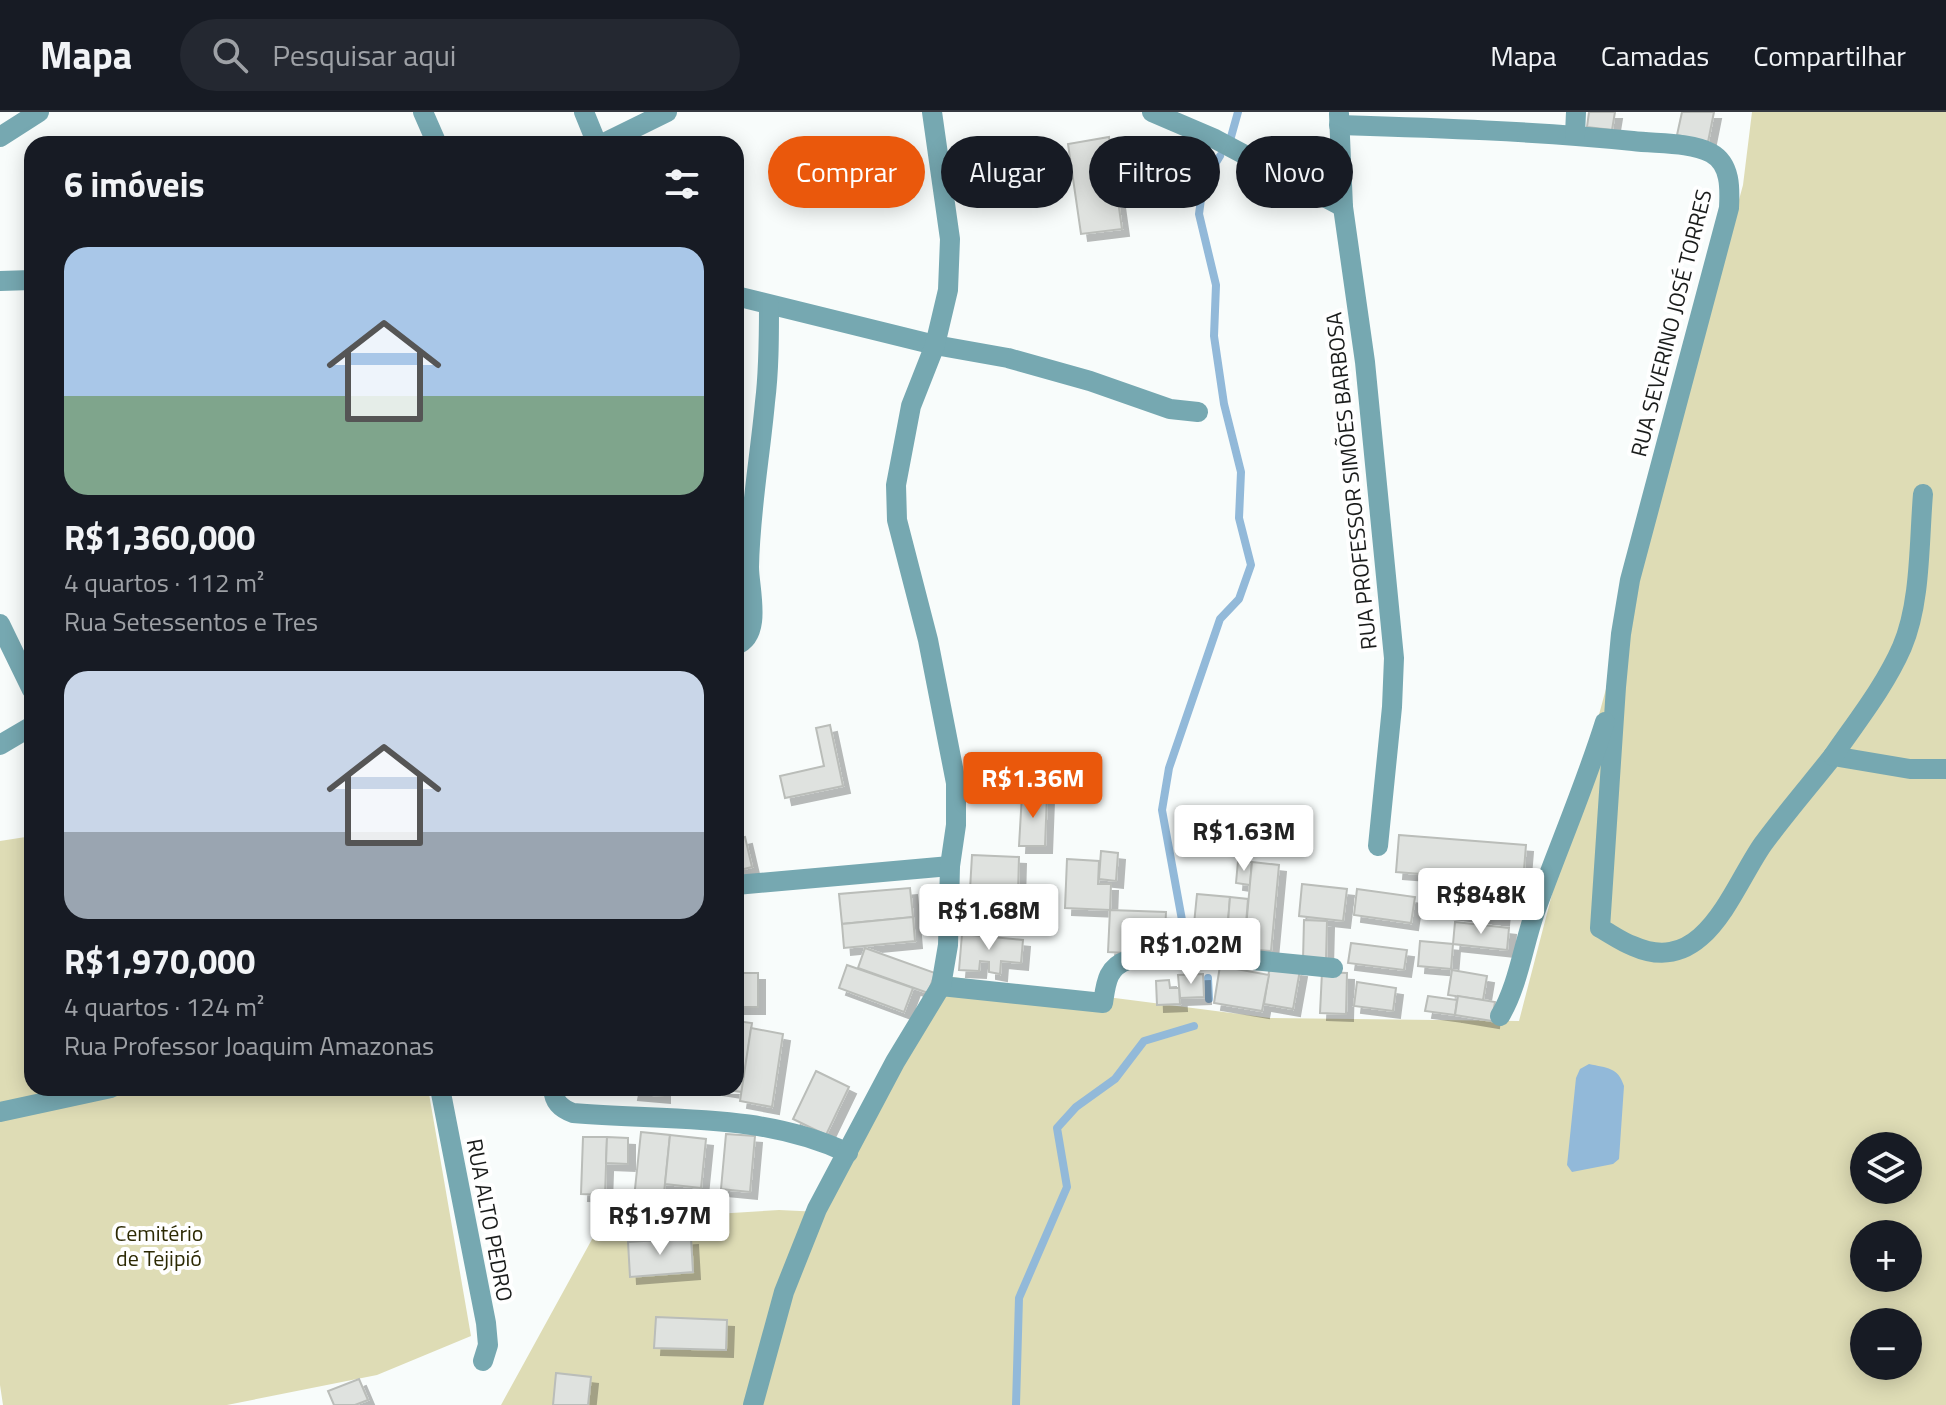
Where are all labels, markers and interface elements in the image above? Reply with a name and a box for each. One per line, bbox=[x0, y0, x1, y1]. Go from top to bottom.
search box bbox=[180, 19, 740, 91]
text: Mapa bbox=[40, 26, 132, 84]
text: Pesquisar aqui bbox=[272, 32, 456, 78]
icon: search bbox=[208, 33, 252, 77]
text: Mapa bbox=[1490, 34, 1557, 77]
text: Camadas bbox=[1601, 34, 1709, 77]
text: Compartilhar bbox=[1753, 34, 1906, 77]
chip: Comprar bbox=[768, 136, 925, 208]
chip: Alugar bbox=[941, 136, 1073, 208]
chip: Filtros bbox=[1089, 136, 1220, 208]
chip: Novo bbox=[1236, 136, 1353, 208]
text: 6 imóveis bbox=[64, 158, 205, 210]
icon: filters bbox=[660, 162, 704, 206]
street label: RUA SEVERINO JOSÉ TORRES bbox=[1621, 186, 1721, 460]
icon: home bbox=[312, 299, 456, 443]
street label: RUA PROFESSOR SIMÕES BARBOSA bbox=[1316, 311, 1386, 651]
text: R$1,360,000 bbox=[64, 511, 255, 563]
text: 4 quartos · 112 m² bbox=[64, 563, 264, 602]
text: Rua Setessentos e Tres bbox=[64, 602, 318, 641]
icon: home bbox=[312, 723, 456, 867]
pin: R$1.36M bbox=[959, 752, 1107, 820]
text: R$1.36M bbox=[981, 758, 1085, 797]
pin: R$1.63M bbox=[1170, 805, 1318, 873]
text: R$1.63M bbox=[1192, 811, 1296, 850]
pin: R$848K bbox=[1416, 868, 1546, 936]
text: R$848K bbox=[1436, 874, 1526, 913]
pin: R$1.68M bbox=[915, 884, 1063, 952]
text: R$1.68M bbox=[937, 890, 1041, 929]
pin: R$1.02M bbox=[1117, 918, 1265, 986]
text: R$1.02M bbox=[1139, 924, 1243, 963]
text: R$1,970,000 bbox=[64, 935, 255, 987]
text: 4 quartos · 124 m² bbox=[64, 987, 264, 1026]
text: Rua Professor Joaquim Amazonas bbox=[64, 1026, 434, 1065]
map controls bbox=[1850, 1132, 1922, 1380]
button: layers bbox=[1850, 1132, 1922, 1204]
street label: RUA ALTO PEDRO bbox=[458, 1136, 522, 1304]
pin: R$1.97M bbox=[586, 1189, 734, 1257]
text: R$1.97M bbox=[608, 1195, 712, 1234]
park label: Cemitério de Tejipió bbox=[115, 1216, 203, 1275]
button: + bbox=[1850, 1220, 1922, 1292]
button: − bbox=[1850, 1308, 1922, 1380]

